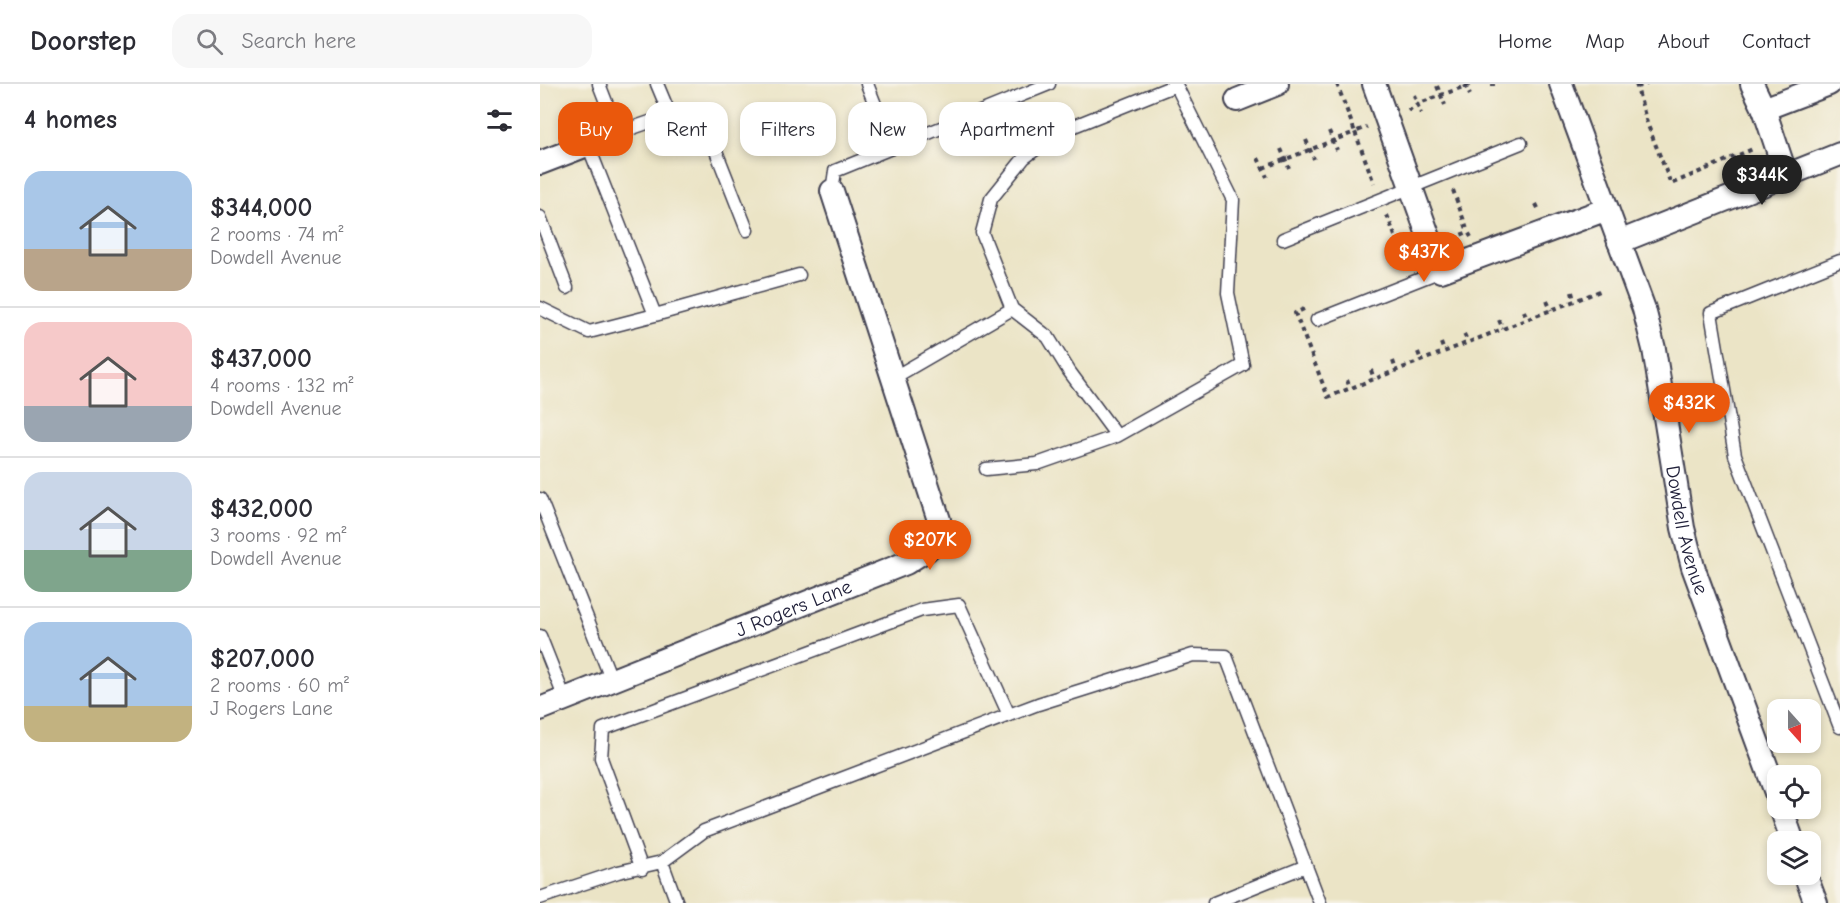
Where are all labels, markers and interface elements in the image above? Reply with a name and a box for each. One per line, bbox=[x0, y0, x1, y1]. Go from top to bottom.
search box bbox=[172, 14, 592, 68]
text: Doorstep bbox=[30, 25, 136, 57]
icon: search bbox=[193, 25, 226, 58]
text: Search here bbox=[241, 28, 356, 54]
text: Home bbox=[1498, 29, 1552, 53]
text: Map bbox=[1585, 29, 1625, 53]
text: About bbox=[1658, 29, 1709, 53]
text: Contact bbox=[1742, 29, 1810, 53]
chip: Buy bbox=[558, 102, 633, 156]
chip: Rent bbox=[645, 102, 728, 156]
chip: Filters bbox=[740, 102, 836, 156]
chip: New bbox=[848, 102, 927, 156]
chip: Apartment bbox=[939, 102, 1075, 156]
icon: filters bbox=[483, 104, 516, 137]
text: 4 homes bbox=[24, 105, 117, 135]
pin: $344K bbox=[1720, 155, 1804, 206]
text: $344K bbox=[1736, 163, 1788, 186]
text: $344,000 bbox=[210, 193, 312, 223]
icon: home bbox=[72, 195, 144, 267]
text: 2 rooms · 74 m² bbox=[210, 223, 343, 246]
pin: $437K bbox=[1382, 232, 1466, 283]
text: $437K bbox=[1398, 240, 1450, 263]
text: Dowdell Avenue bbox=[210, 246, 342, 269]
text: $437,000 bbox=[210, 344, 312, 374]
icon: home bbox=[72, 346, 144, 418]
text: 4 rooms · 132 m² bbox=[210, 374, 354, 397]
pin: $432K bbox=[1647, 383, 1731, 434]
text: $432K bbox=[1663, 391, 1715, 414]
text: Dowdell Avenue bbox=[210, 397, 342, 420]
street label: Dowdell Avenue bbox=[1662, 464, 1714, 597]
text: $432,000 bbox=[210, 494, 313, 524]
icon: home bbox=[72, 496, 144, 568]
pin: $207K bbox=[888, 520, 972, 571]
text: 3 rooms · 92 m² bbox=[210, 524, 347, 547]
text: $207K bbox=[903, 528, 957, 551]
text: Dowdell Avenue bbox=[210, 547, 342, 570]
street label: J Rogers Lane bbox=[732, 574, 855, 641]
text: $207,000 bbox=[210, 644, 315, 674]
icon: home bbox=[72, 646, 144, 718]
text: 2 rooms · 60 m² bbox=[210, 674, 349, 697]
text: J Rogers Lane bbox=[210, 697, 333, 720]
north arrow bbox=[1767, 699, 1821, 753]
map controls bbox=[1767, 699, 1821, 885]
button: locate bbox=[1767, 765, 1821, 819]
button: layers bbox=[1767, 831, 1821, 885]

